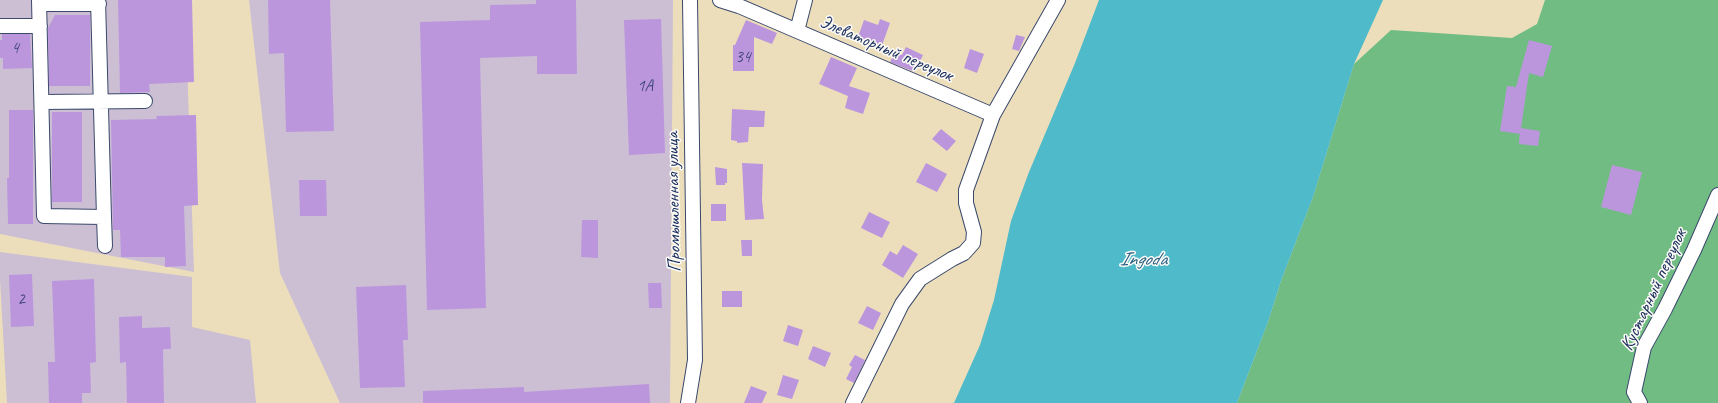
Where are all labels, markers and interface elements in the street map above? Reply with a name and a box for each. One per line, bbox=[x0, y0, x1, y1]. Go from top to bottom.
street label: Элеваторный переулок bbox=[816, 11, 956, 87]
house number: 4 bbox=[11, 39, 19, 59]
house number: 34 bbox=[735, 48, 751, 68]
house number: 1А bbox=[637, 77, 653, 97]
street label: Промышленная улица bbox=[661, 132, 687, 272]
street label: Кустарный переулок bbox=[1616, 226, 1692, 354]
water label: Ingoda bbox=[1120, 248, 1166, 272]
house number: 2 bbox=[17, 290, 25, 310]

